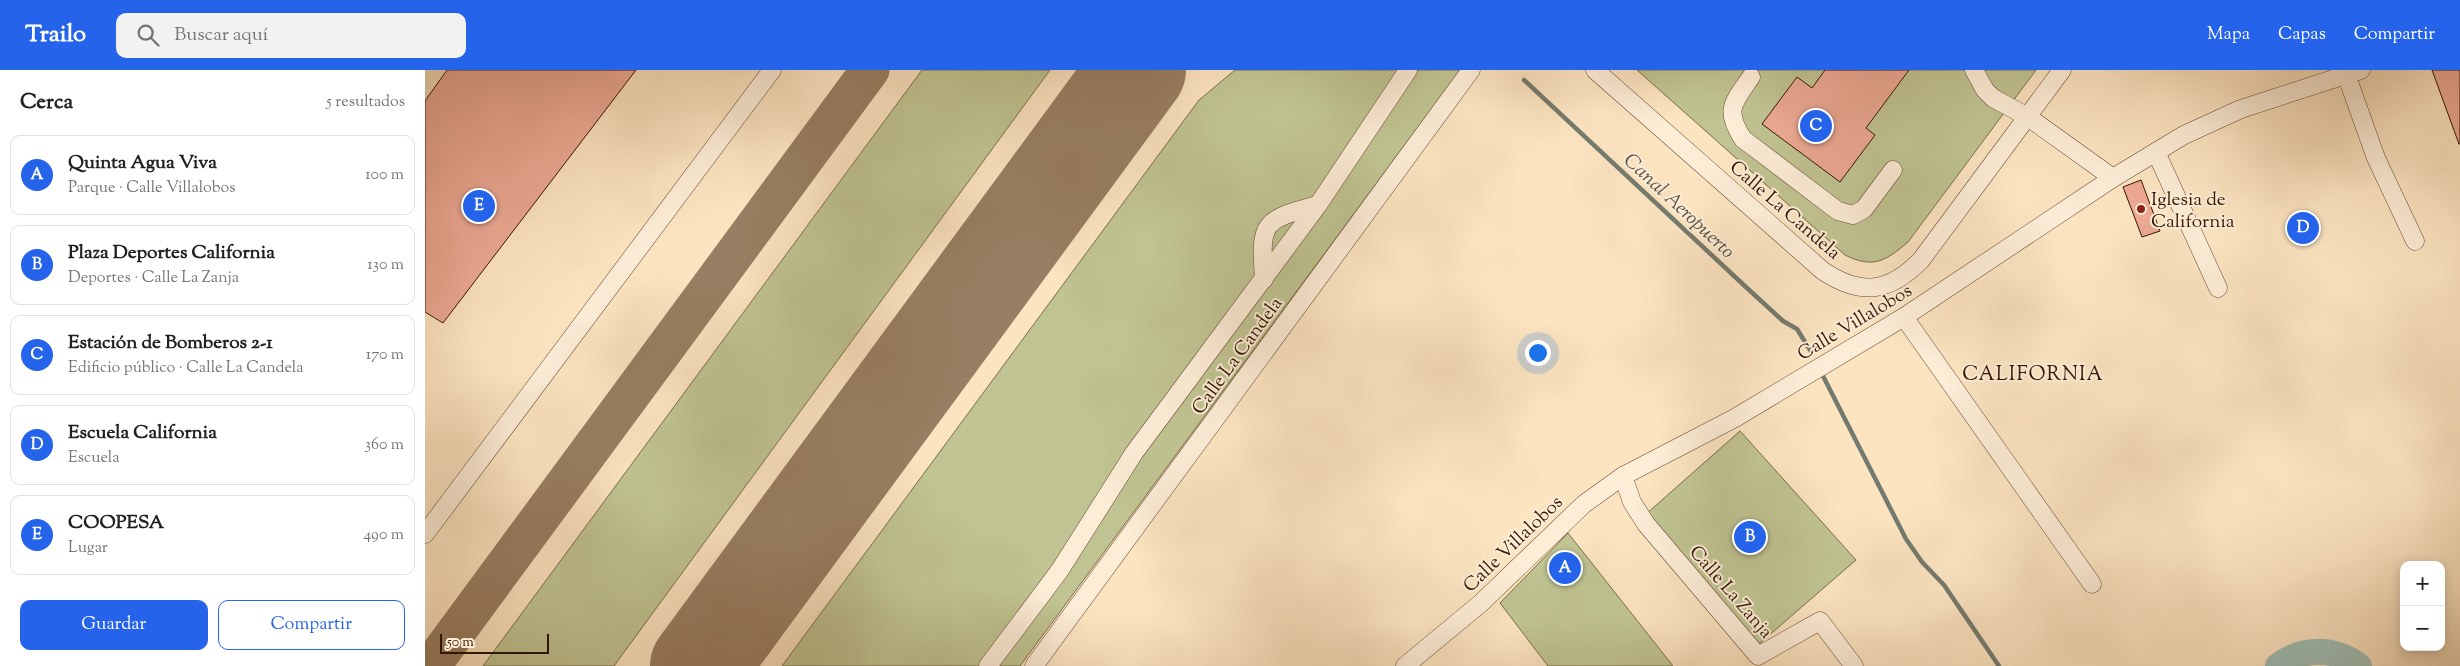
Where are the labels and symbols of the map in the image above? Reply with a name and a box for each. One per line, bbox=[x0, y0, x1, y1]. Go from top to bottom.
pin: C bbox=[1800, 107, 1832, 145]
water label: Canal Aeropuerto bbox=[1616, 147, 1741, 266]
street label: Calle La Candela bbox=[1723, 155, 1846, 267]
pin: E bbox=[463, 187, 495, 225]
place label: Iglesia de California bbox=[2151, 187, 2235, 236]
marker: Iglesia de California bbox=[2135, 203, 2147, 215]
pin: D bbox=[2287, 209, 2319, 247]
street label: Calle Villalobos bbox=[1793, 278, 1918, 368]
street label: Calle La Candela bbox=[1186, 292, 1290, 421]
your location bbox=[1525, 340, 1551, 366]
district label: CALIFORNIA bbox=[1962, 361, 2104, 390]
street label: Calle Villalobos bbox=[1458, 490, 1570, 600]
pin: B bbox=[1734, 518, 1766, 556]
street label: Calle La Zanja bbox=[1682, 540, 1778, 645]
pin: A bbox=[1549, 549, 1581, 587]
scale bar bbox=[440, 631, 549, 654]

